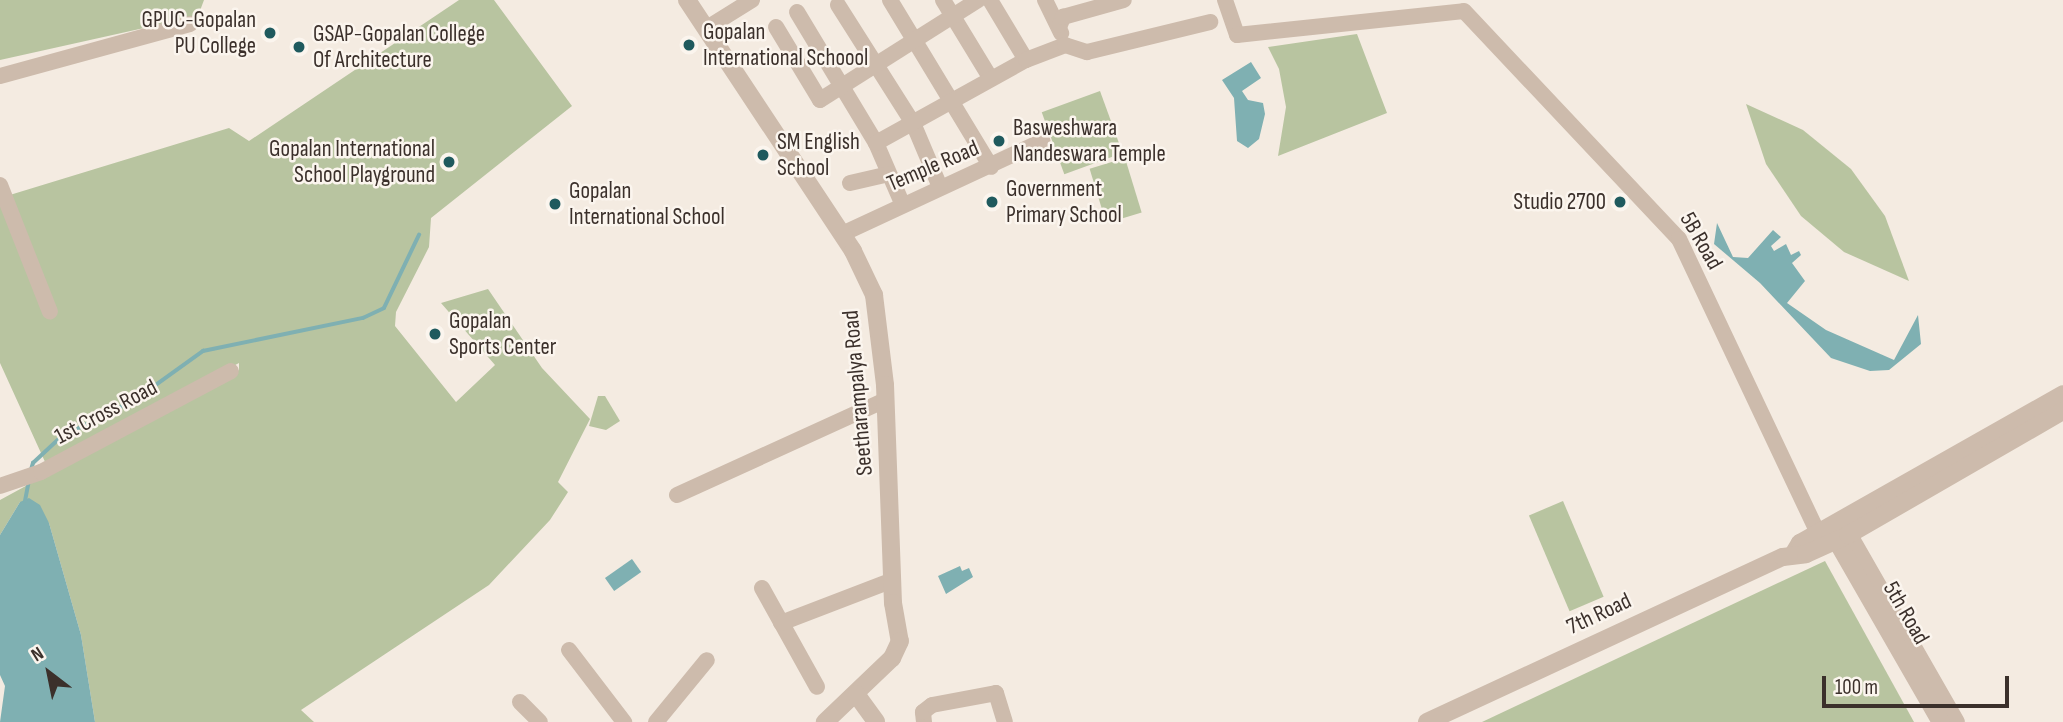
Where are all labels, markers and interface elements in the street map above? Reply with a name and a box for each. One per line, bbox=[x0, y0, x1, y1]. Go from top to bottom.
place label: GPUC-Gopalan PU College bbox=[142, 6, 256, 60]
place label: Gopalan International Schoool bbox=[703, 18, 868, 72]
place label: GSAP-Gopalan College Of Architecture bbox=[313, 20, 485, 74]
marker: GPUC-Gopalan PU College bbox=[262, 25, 278, 41]
marker: Gopalan International Schoool bbox=[681, 37, 697, 53]
marker: GSAP-Gopalan College Of Architecture bbox=[291, 39, 307, 55]
place label: Basweshwara Nandeswara Temple bbox=[1013, 114, 1166, 168]
place label: SM English School bbox=[777, 128, 860, 182]
marker: Basweshwara Nandeswara Temple bbox=[991, 133, 1007, 149]
street label: Temple Road bbox=[883, 134, 983, 198]
place label: Gopalan International School Playground bbox=[269, 135, 435, 189]
marker: SM English School bbox=[755, 147, 771, 163]
marker: Gopalan International School Playground bbox=[441, 154, 457, 170]
place label: Government Primary School bbox=[1006, 175, 1122, 229]
place label: Gopalan International School bbox=[569, 177, 725, 231]
place label: Studio 2700 bbox=[1513, 188, 1606, 216]
marker: Government Primary School bbox=[984, 194, 1000, 210]
marker: Studio 2700 bbox=[1612, 194, 1628, 210]
marker: Gopalan International School bbox=[547, 196, 563, 212]
street label: 5B Road bbox=[1674, 207, 1728, 275]
place label: Gopalan Sports Center bbox=[449, 307, 556, 361]
street label: Seetharampalya Road bbox=[837, 309, 879, 477]
marker: Gopalan Sports Center bbox=[427, 326, 443, 342]
street label: 1st Cross Road bbox=[50, 374, 162, 450]
street label: 5th Road bbox=[1877, 577, 1935, 649]
street label: 7th Road bbox=[1562, 587, 1636, 641]
north arrow bbox=[14, 638, 84, 708]
text: N bbox=[27, 642, 48, 667]
scale bar bbox=[1825, 662, 2012, 706]
text: 100 m bbox=[1835, 675, 1878, 700]

